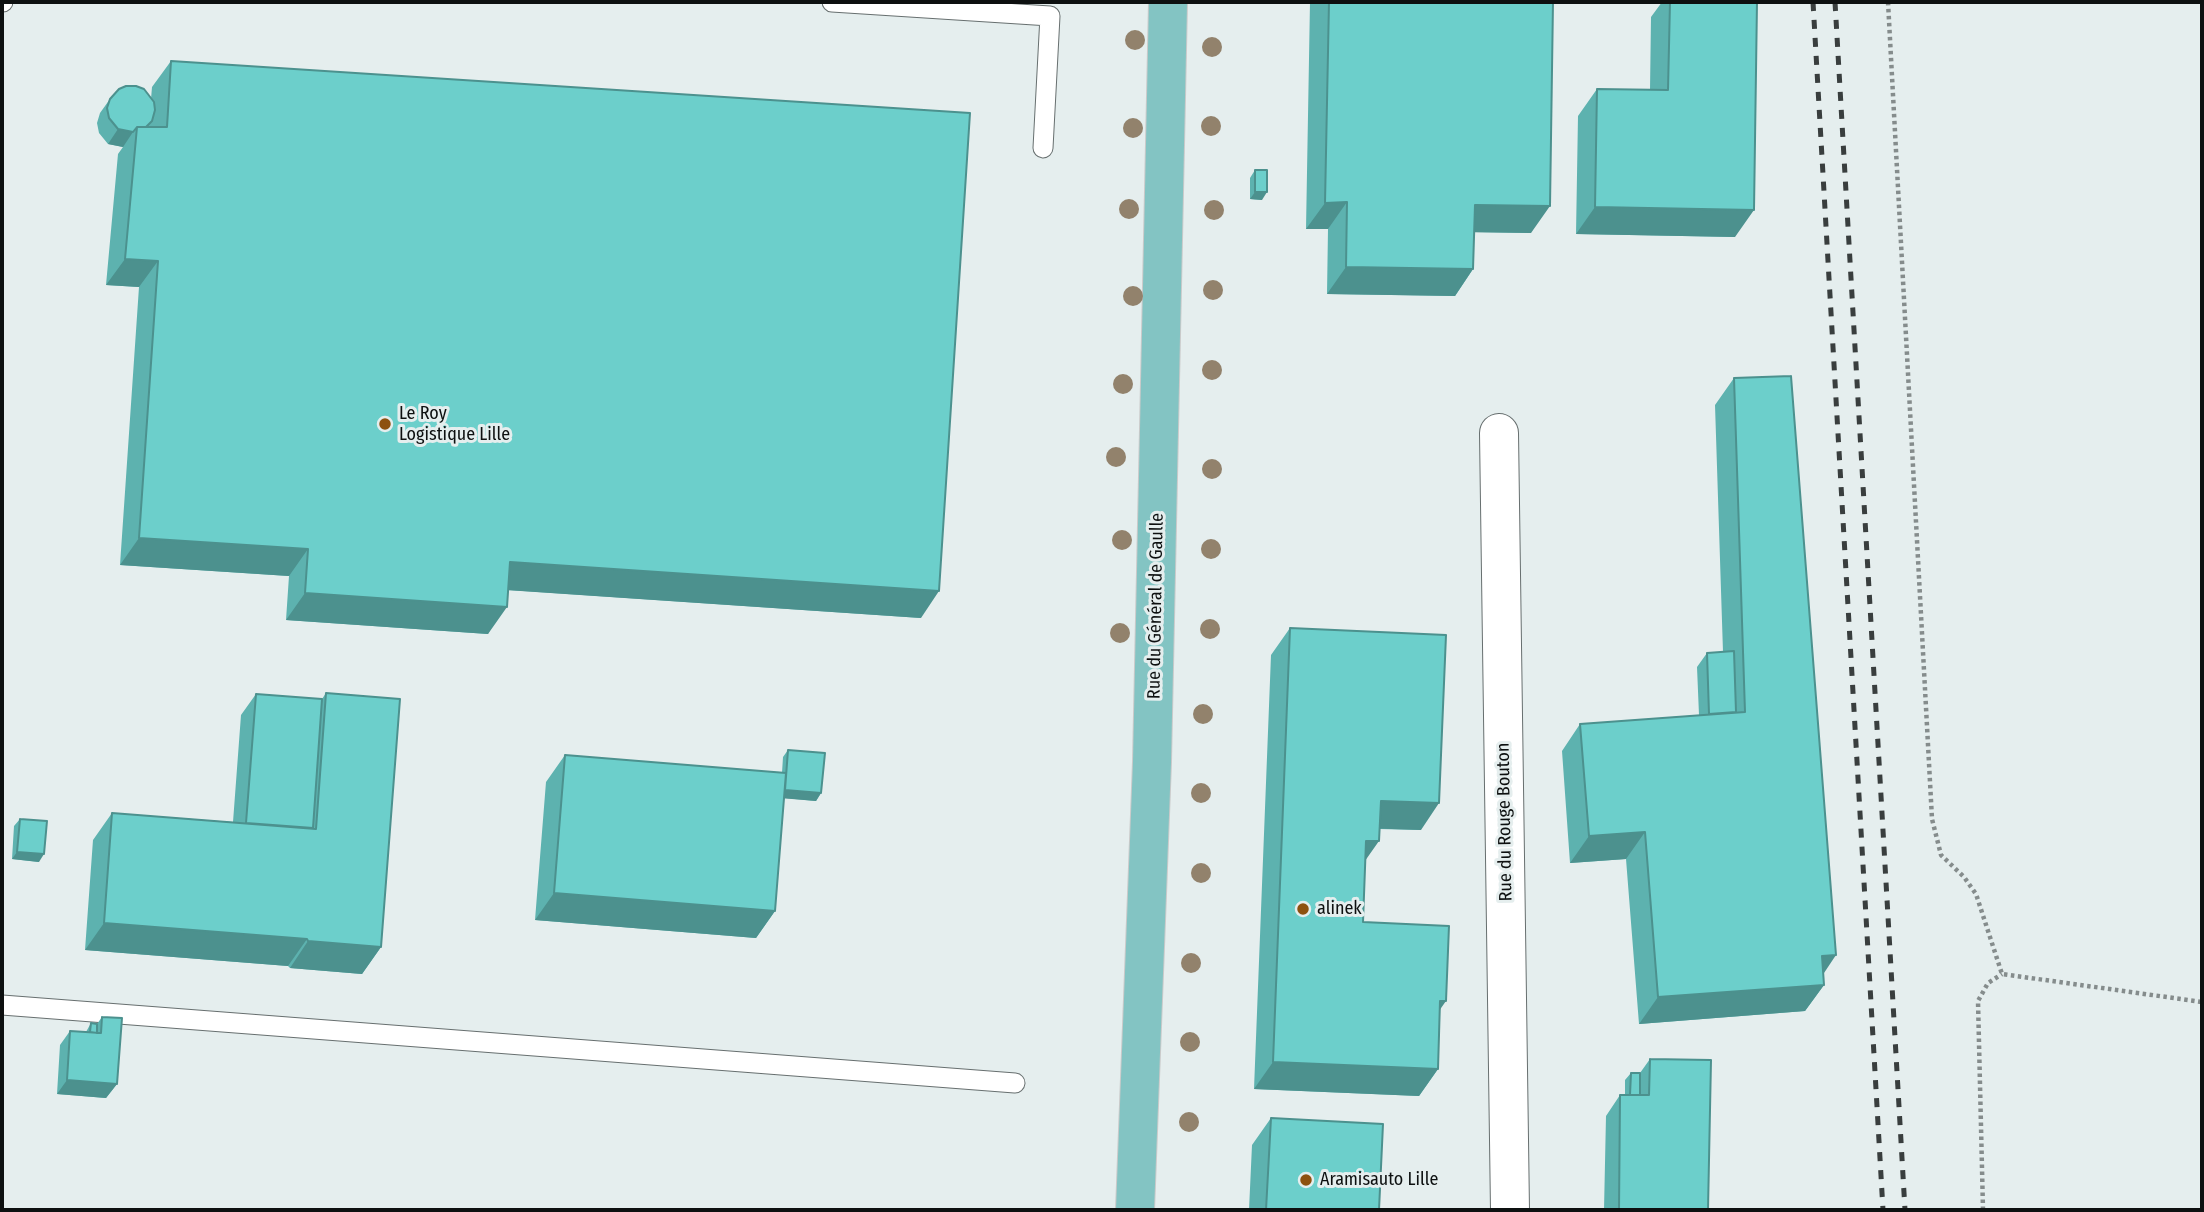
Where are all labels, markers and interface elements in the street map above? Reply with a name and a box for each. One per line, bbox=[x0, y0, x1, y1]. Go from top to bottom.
place label: Le Roy Logistique Lille bbox=[399, 403, 510, 446]
marker: Le Roy Logistique Lille bbox=[377, 416, 393, 432]
street label: Rue du Général de Gaulle bbox=[1144, 513, 1168, 699]
street label: Rue du Rouge Bouton bbox=[1493, 742, 1517, 902]
place label: alinek bbox=[1317, 898, 1362, 920]
marker: alinek bbox=[1295, 901, 1311, 917]
place label: Aramisauto Lille bbox=[1320, 1169, 1438, 1191]
marker: Aramisauto Lille bbox=[1298, 1172, 1314, 1188]

